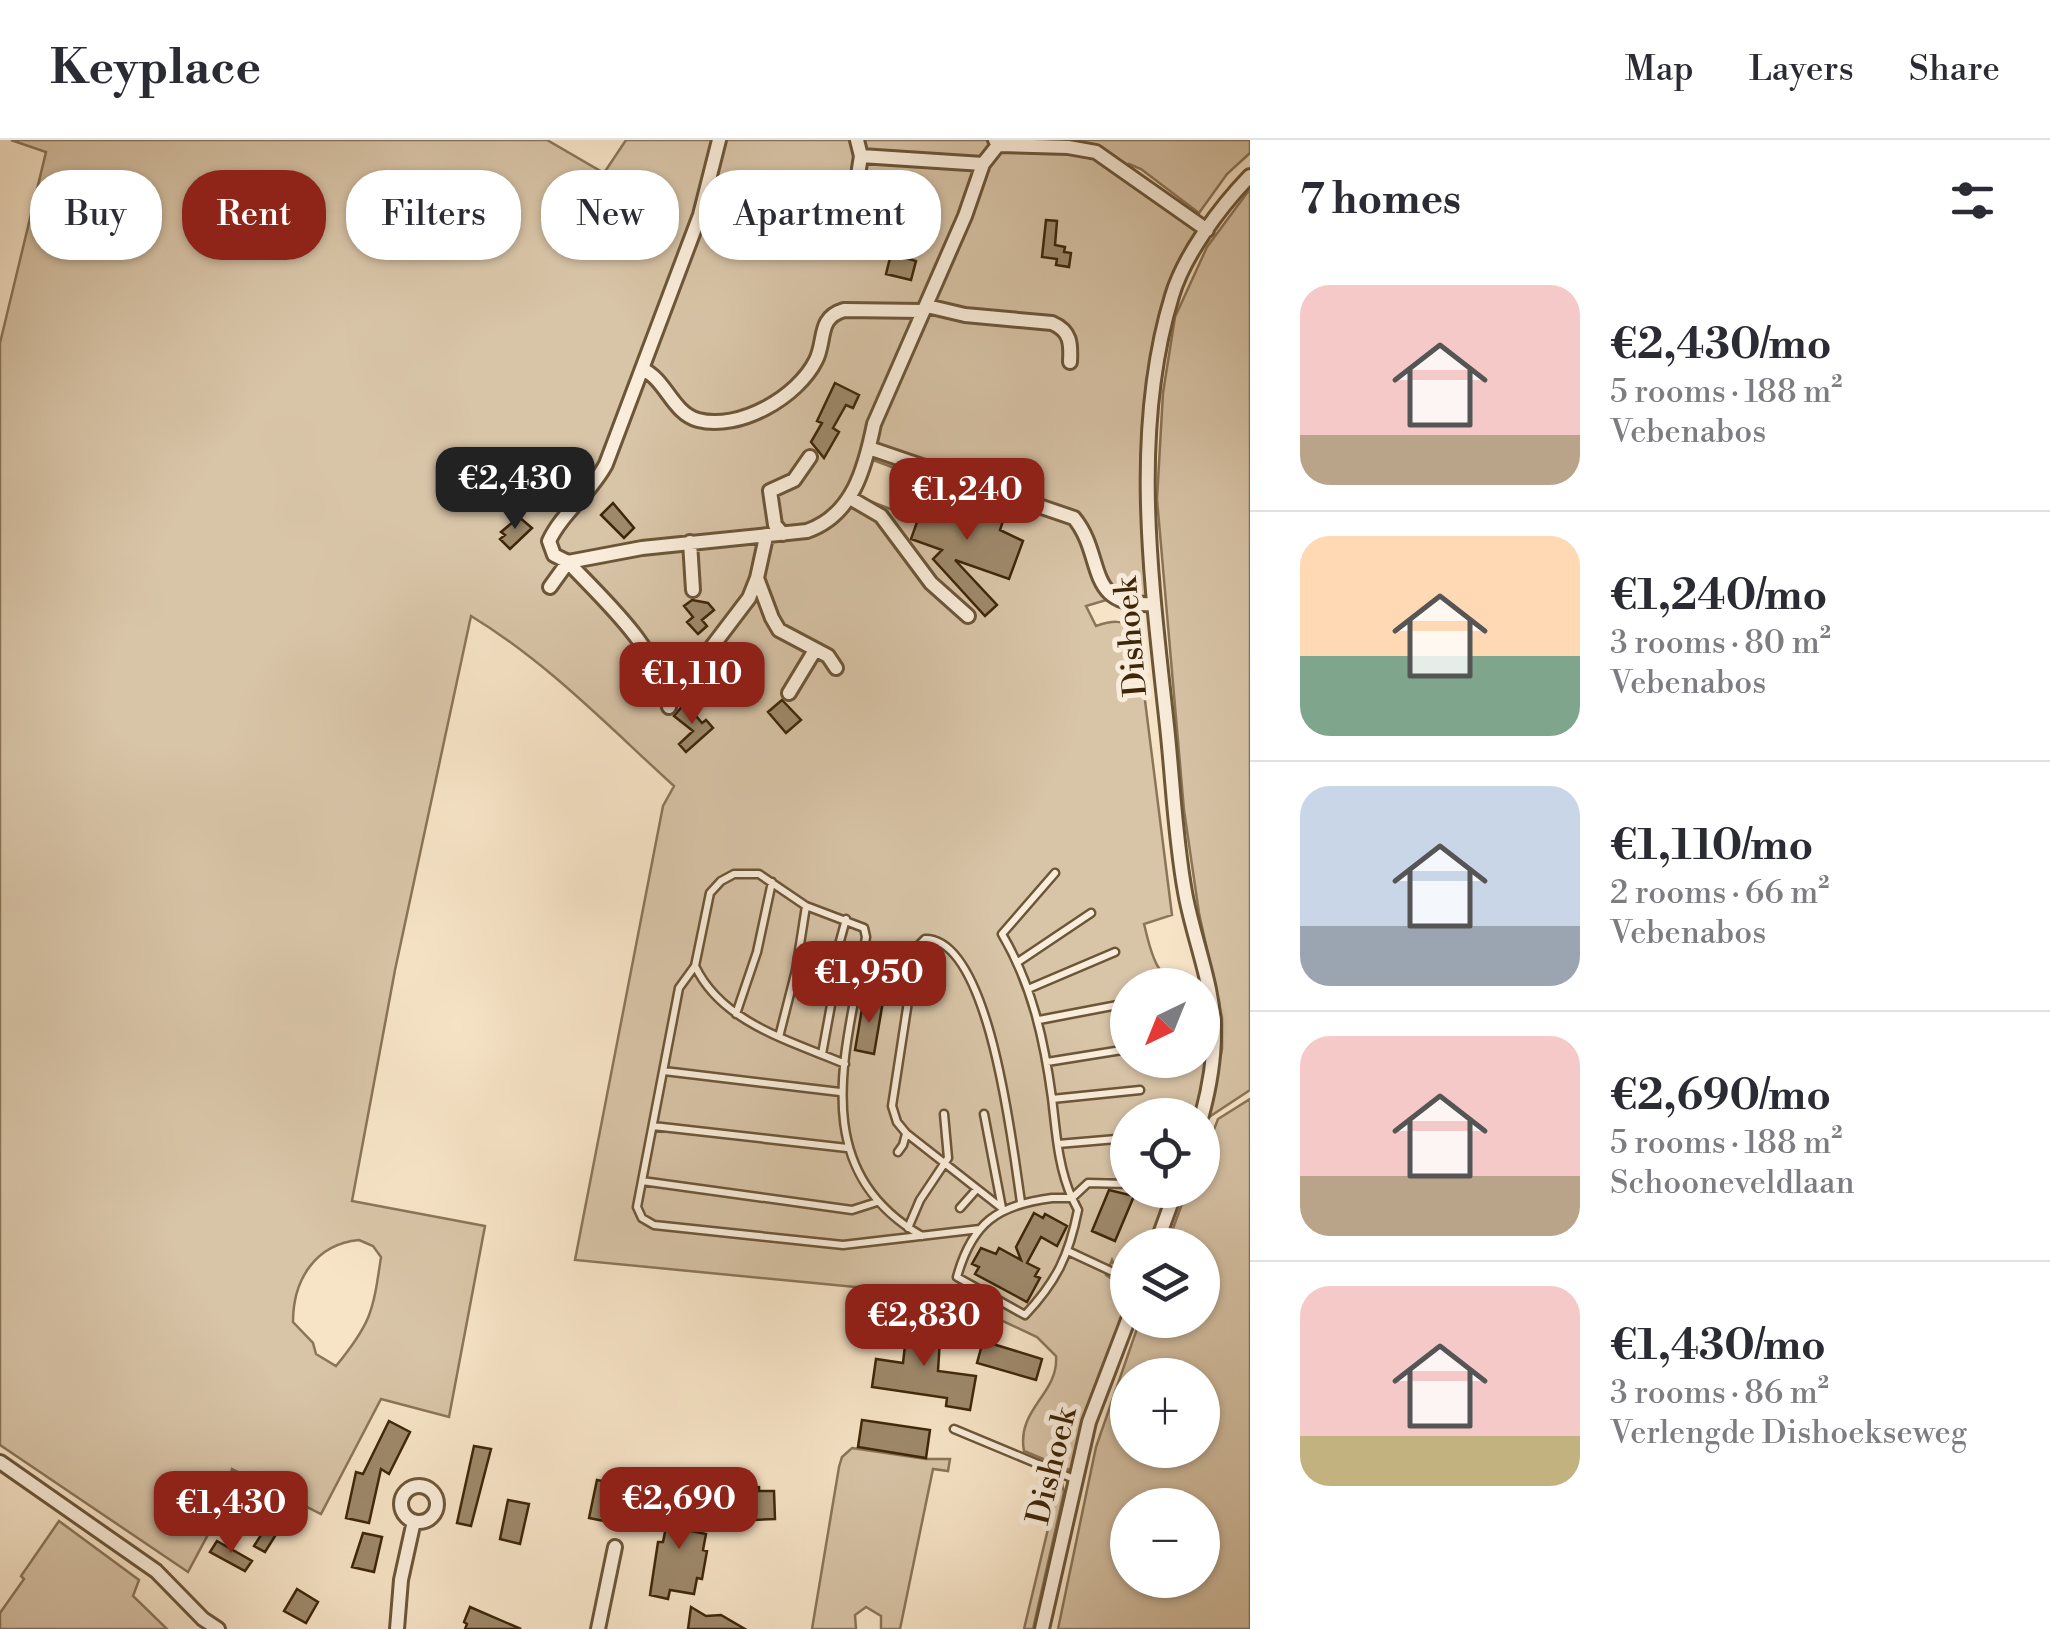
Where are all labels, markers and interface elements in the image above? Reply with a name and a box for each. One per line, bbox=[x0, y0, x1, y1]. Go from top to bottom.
text: Keyplace bbox=[50, 39, 261, 99]
text: Map bbox=[1625, 48, 1694, 91]
text: Layers bbox=[1749, 48, 1854, 91]
text: Share bbox=[1909, 48, 2000, 91]
chip: Buy bbox=[30, 170, 162, 260]
chip: Rent bbox=[182, 170, 326, 260]
chip: Filters bbox=[346, 170, 521, 260]
chip: New bbox=[541, 170, 679, 260]
chip: Apartment bbox=[699, 170, 941, 260]
icon: filters bbox=[1945, 173, 2000, 228]
text: 7 homes bbox=[1300, 174, 1461, 227]
text: €2,430/mo bbox=[1610, 319, 1831, 372]
icon: home bbox=[1380, 325, 1500, 445]
text: 5 rooms · 188 m² bbox=[1610, 372, 1842, 412]
text: Vebenabos bbox=[1610, 412, 1766, 452]
pin: €2,430 bbox=[434, 447, 596, 532]
pin: €1,240 bbox=[886, 458, 1048, 543]
text: €2,430 bbox=[458, 459, 572, 499]
text: €1,240 bbox=[911, 470, 1023, 510]
text: €1,240/mo bbox=[1610, 570, 1827, 623]
street label: Dishoek bbox=[1106, 574, 1156, 698]
icon: home bbox=[1380, 576, 1500, 696]
text: 3 rooms · 80 m² bbox=[1610, 623, 1831, 663]
pin: €1,110 bbox=[611, 642, 773, 727]
text: €1,110 bbox=[642, 654, 742, 694]
text: Vebenabos bbox=[1610, 663, 1766, 703]
text: €1,110/mo bbox=[1610, 820, 1813, 873]
icon: home bbox=[1380, 826, 1500, 946]
text: 2 rooms · 66 m² bbox=[1610, 873, 1829, 913]
text: Vebenabos bbox=[1610, 913, 1766, 953]
pin: €1,950 bbox=[788, 941, 950, 1026]
text: €1,950 bbox=[814, 953, 924, 993]
north arrow bbox=[1110, 968, 1220, 1078]
map controls bbox=[1110, 968, 1220, 1598]
text: €2,690/mo bbox=[1610, 1070, 1831, 1123]
icon: home bbox=[1380, 1076, 1500, 1196]
button: locate bbox=[1110, 1098, 1220, 1208]
text: 5 rooms · 188 m² bbox=[1610, 1123, 1842, 1163]
text: Schooneveldlaan bbox=[1610, 1163, 1855, 1203]
button: layers bbox=[1110, 1228, 1220, 1338]
pin: €2,830 bbox=[843, 1284, 1005, 1369]
text: €2,830 bbox=[867, 1296, 981, 1336]
text: €1,430/mo bbox=[1610, 1320, 1826, 1373]
icon: home bbox=[1380, 1326, 1500, 1446]
button: + bbox=[1110, 1358, 1220, 1468]
text: 3 rooms · 86 m² bbox=[1610, 1373, 1829, 1413]
street label: Dishoek bbox=[1018, 1401, 1086, 1529]
text: Verlengde Dishoekseweg bbox=[1610, 1413, 1967, 1453]
pin: €2,690 bbox=[598, 1467, 760, 1552]
pin: €1,430 bbox=[150, 1471, 312, 1556]
text: €2,690 bbox=[622, 1479, 736, 1519]
text: €1,430 bbox=[176, 1483, 286, 1523]
button: − bbox=[1110, 1488, 1220, 1598]

